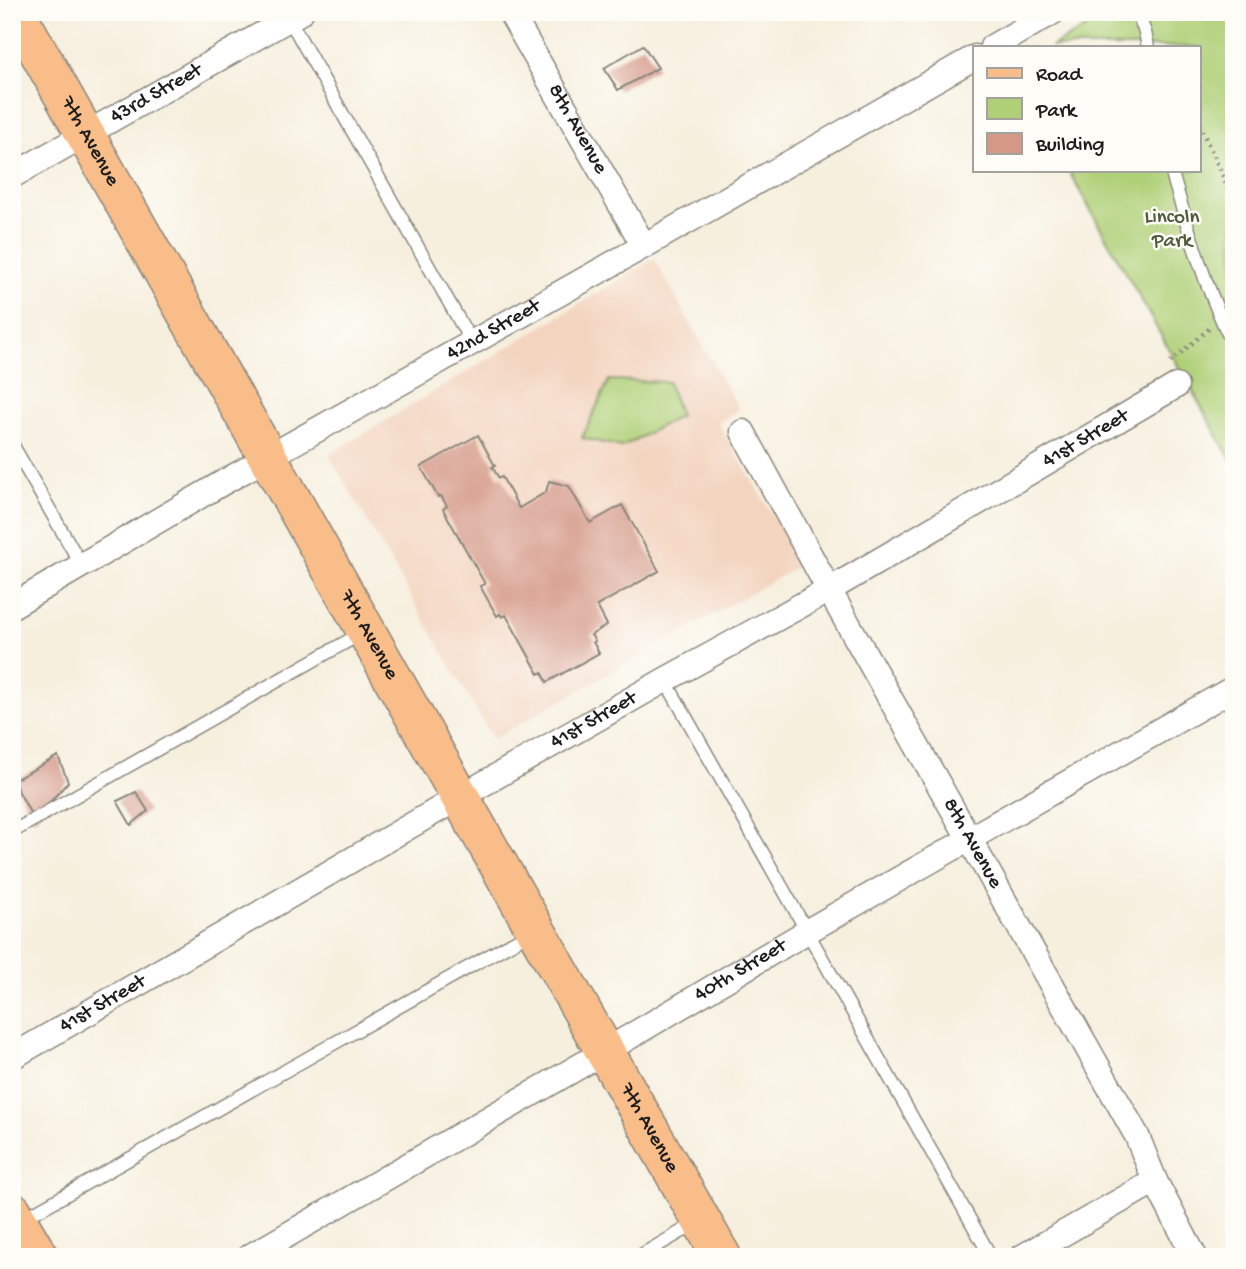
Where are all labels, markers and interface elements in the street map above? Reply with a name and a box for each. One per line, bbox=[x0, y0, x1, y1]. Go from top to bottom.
legend bbox=[973, 46, 1200, 172]
street label: 43rd Street bbox=[106, 57, 209, 130]
text: Road bbox=[1036, 64, 1084, 89]
street label: 8th Avenue bbox=[542, 80, 613, 180]
street label: 7th Avenue bbox=[54, 92, 125, 192]
text: Park bbox=[1035, 100, 1079, 125]
text: Building bbox=[1035, 134, 1105, 159]
park label: Lincoln Park bbox=[1145, 206, 1199, 255]
street label: 42nd Street bbox=[442, 293, 547, 367]
street label: 41st Street bbox=[1038, 403, 1136, 474]
street label: 7th Avenue bbox=[333, 585, 404, 685]
street label: 41st Street bbox=[546, 685, 644, 755]
street label: 8th Avenue bbox=[937, 794, 1008, 894]
street label: 40th Street bbox=[690, 933, 793, 1008]
street label: 41st Street bbox=[55, 968, 153, 1039]
street label: 7th Avenue bbox=[613, 1078, 685, 1178]

